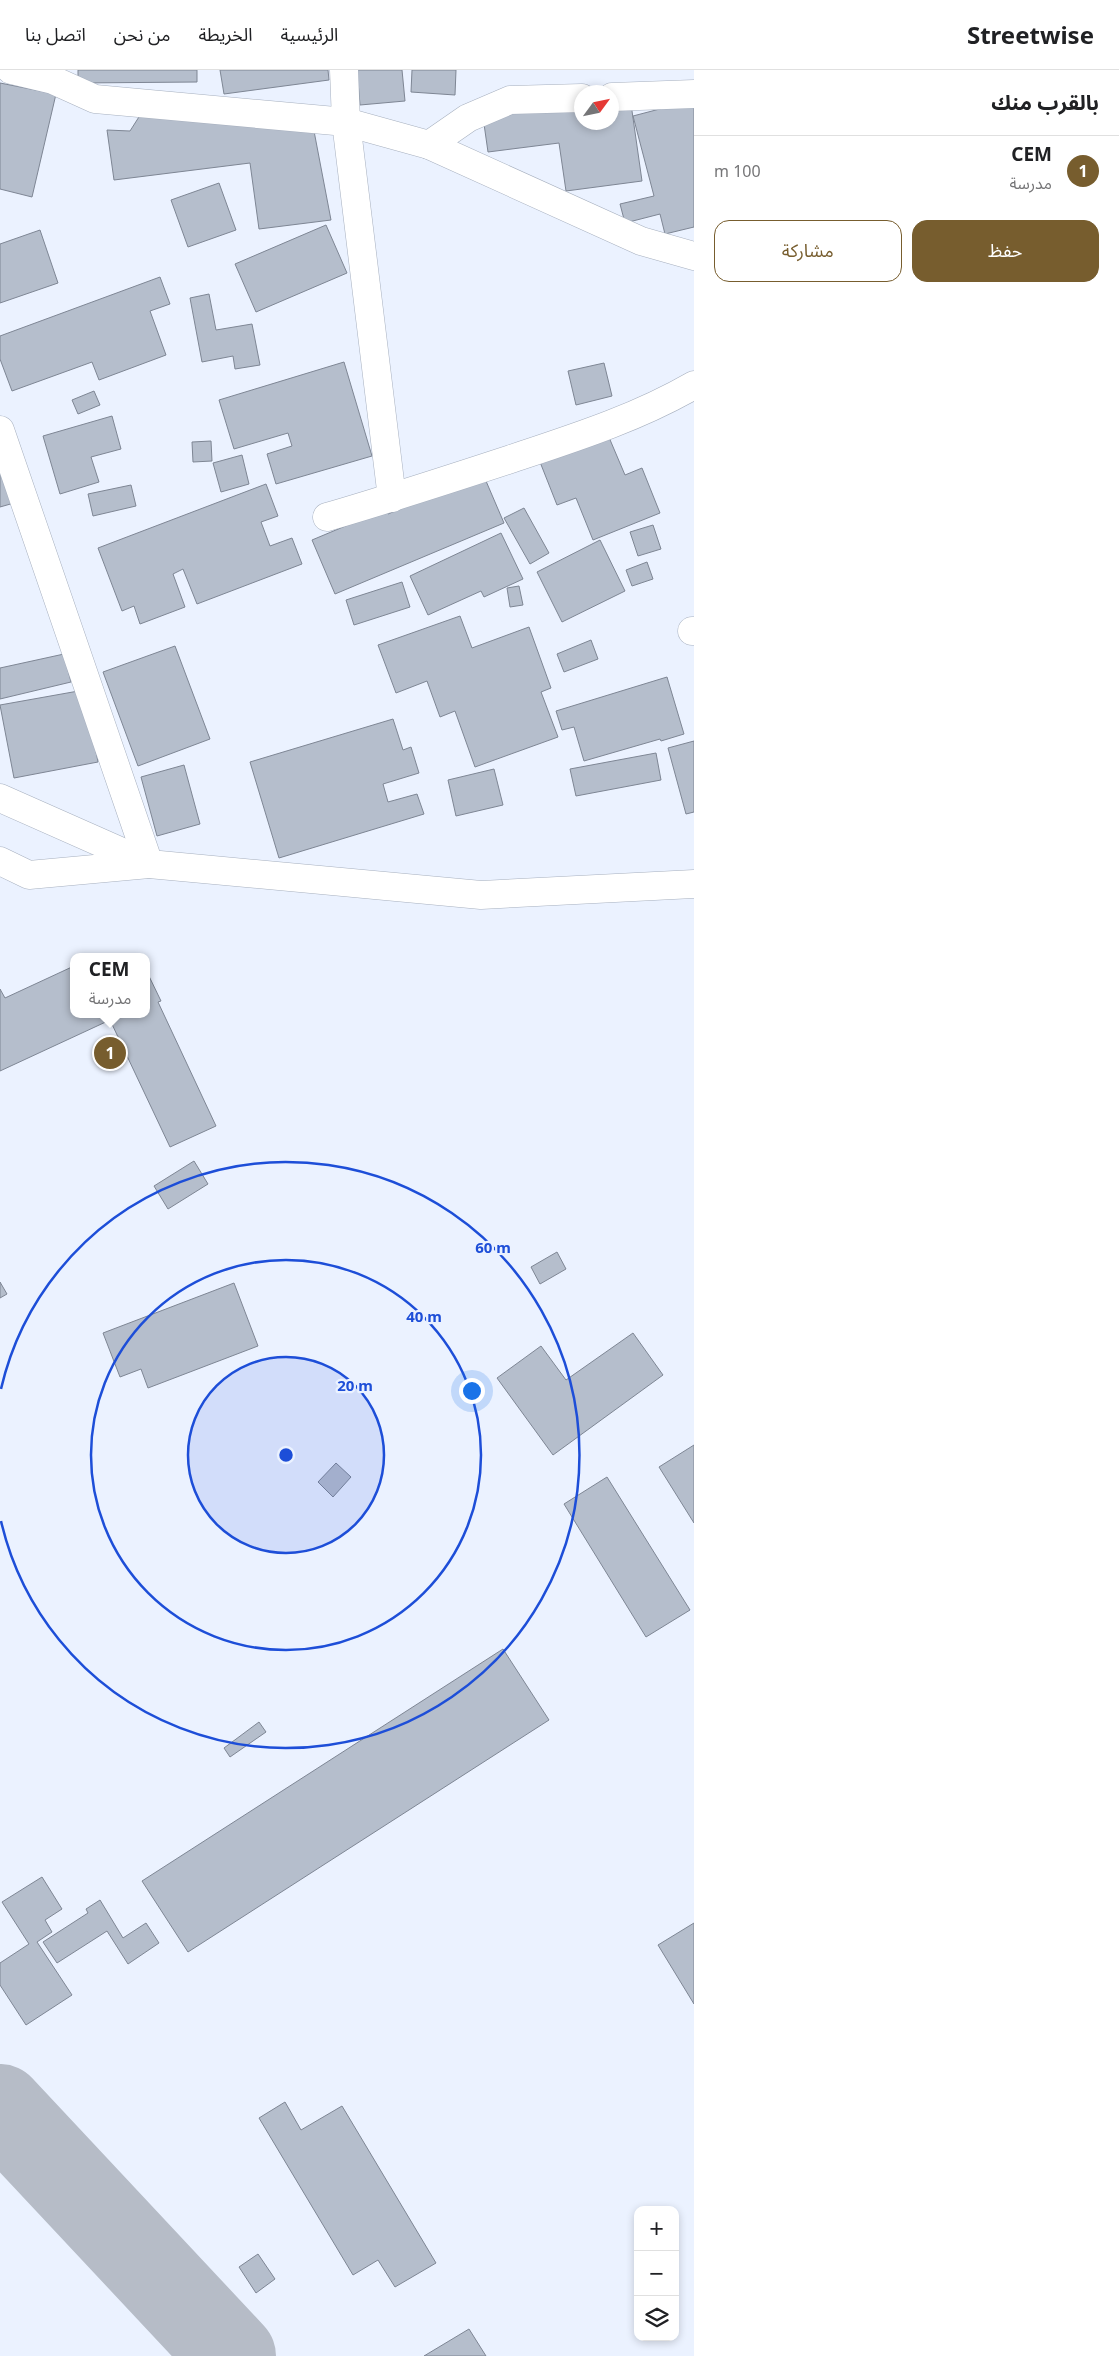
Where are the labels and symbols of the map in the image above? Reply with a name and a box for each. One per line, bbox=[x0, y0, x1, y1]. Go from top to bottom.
north arrow bbox=[574, 85, 619, 130]
pin: 1 bbox=[94, 1034, 126, 1072]
text: 60 m bbox=[475, 1237, 511, 1257]
text: 40 m bbox=[406, 1306, 442, 1326]
text: 20 m bbox=[337, 1375, 373, 1395]
your location bbox=[459, 1378, 485, 1404]
centre of rings bbox=[277, 1446, 295, 1464]

